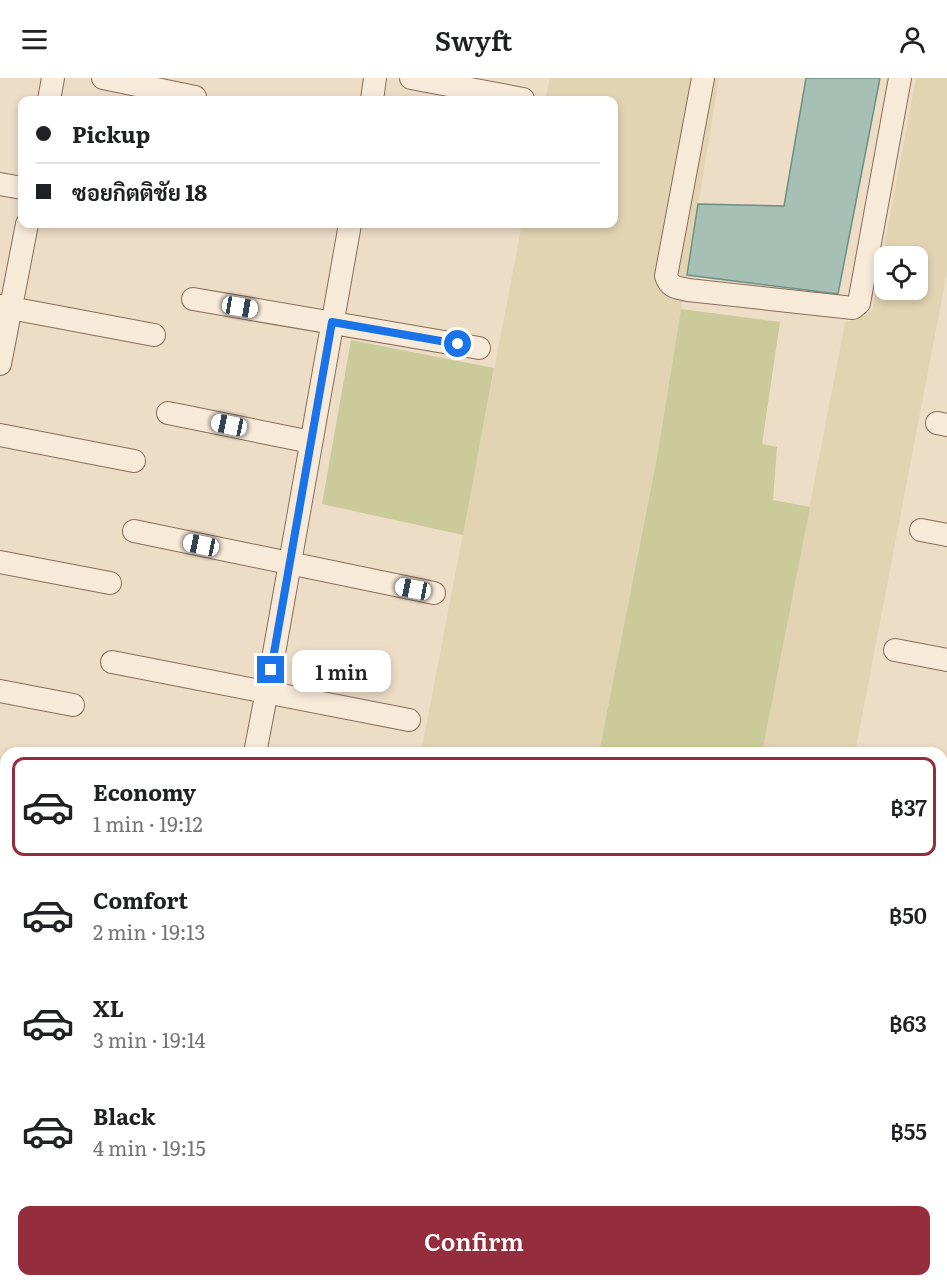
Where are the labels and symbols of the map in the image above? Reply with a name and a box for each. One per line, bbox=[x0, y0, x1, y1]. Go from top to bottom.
car bbox=[221, 295, 259, 319]
route start bbox=[444, 330, 471, 357]
car bbox=[210, 412, 248, 438]
car bbox=[182, 532, 220, 558]
car bbox=[394, 577, 432, 601]
callout: 1 min bbox=[292, 649, 391, 691]
route end bbox=[257, 656, 284, 683]

